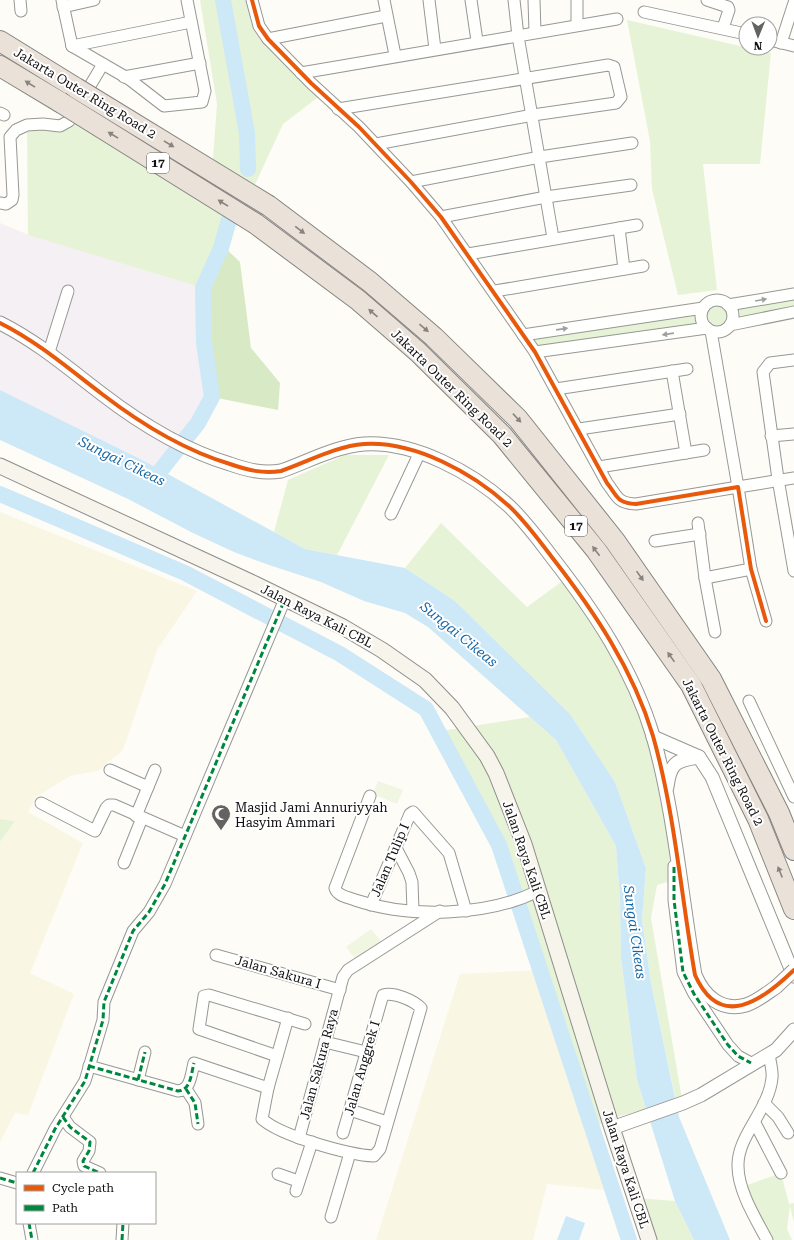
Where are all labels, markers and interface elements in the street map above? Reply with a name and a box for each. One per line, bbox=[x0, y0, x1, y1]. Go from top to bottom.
north arrow bbox=[738, 16, 778, 56]
text: N bbox=[753, 39, 762, 52]
street label: Jakarta Outer Ring Road 2 bbox=[11, 45, 159, 141]
one-way arrow bbox=[24, 81, 36, 88]
one-way arrow bbox=[107, 131, 119, 138]
one-way arrow bbox=[164, 140, 174, 148]
road number: 17 bbox=[147, 153, 169, 173]
one-way arrow bbox=[218, 199, 228, 207]
one-way arrow bbox=[294, 226, 305, 234]
one-way arrow bbox=[755, 296, 767, 302]
one-way arrow bbox=[368, 309, 379, 318]
one-way arrow bbox=[418, 323, 429, 332]
street label: Jakarta Outer Ring Road 2 bbox=[388, 326, 516, 450]
one-way arrow bbox=[555, 326, 568, 332]
one-way arrow bbox=[662, 331, 674, 337]
one-way arrow bbox=[512, 413, 522, 423]
water label: Sungai Cikeas bbox=[75, 433, 168, 489]
road number: 17 bbox=[565, 516, 587, 536]
one-way arrow bbox=[592, 545, 600, 556]
one-way arrow bbox=[636, 571, 644, 581]
street label: Jalan Raya Kali CBL bbox=[258, 581, 376, 651]
water label: Sungai Cikeas bbox=[417, 597, 501, 670]
one-way arrow bbox=[667, 651, 675, 662]
street label: Jakarta Outer Ring Road 2 bbox=[679, 676, 767, 828]
street label: Jalan Raya Kali CBL bbox=[500, 799, 554, 921]
place label: Masjid Jami Annuriyyah Hasyim Ammari bbox=[235, 800, 388, 830]
mosque icon: Masjid Jami Annuriyyah Hasyim Ammari bbox=[210, 803, 232, 831]
street label: Jalan Tulip I bbox=[368, 821, 412, 899]
one-way arrow bbox=[776, 866, 782, 878]
water label: Sungai Cikeas bbox=[620, 883, 650, 980]
street label: Jalan Sakura I bbox=[233, 953, 323, 991]
street label: Jalan Sakura Raya bbox=[297, 1007, 341, 1121]
street label: Jalan Anggrek I bbox=[341, 1019, 383, 1117]
street label: Jalan Raya Kali CBL bbox=[600, 1108, 652, 1230]
legend bbox=[16, 1172, 156, 1224]
text: Cycle path bbox=[52, 1181, 114, 1195]
text: Path bbox=[52, 1201, 78, 1215]

